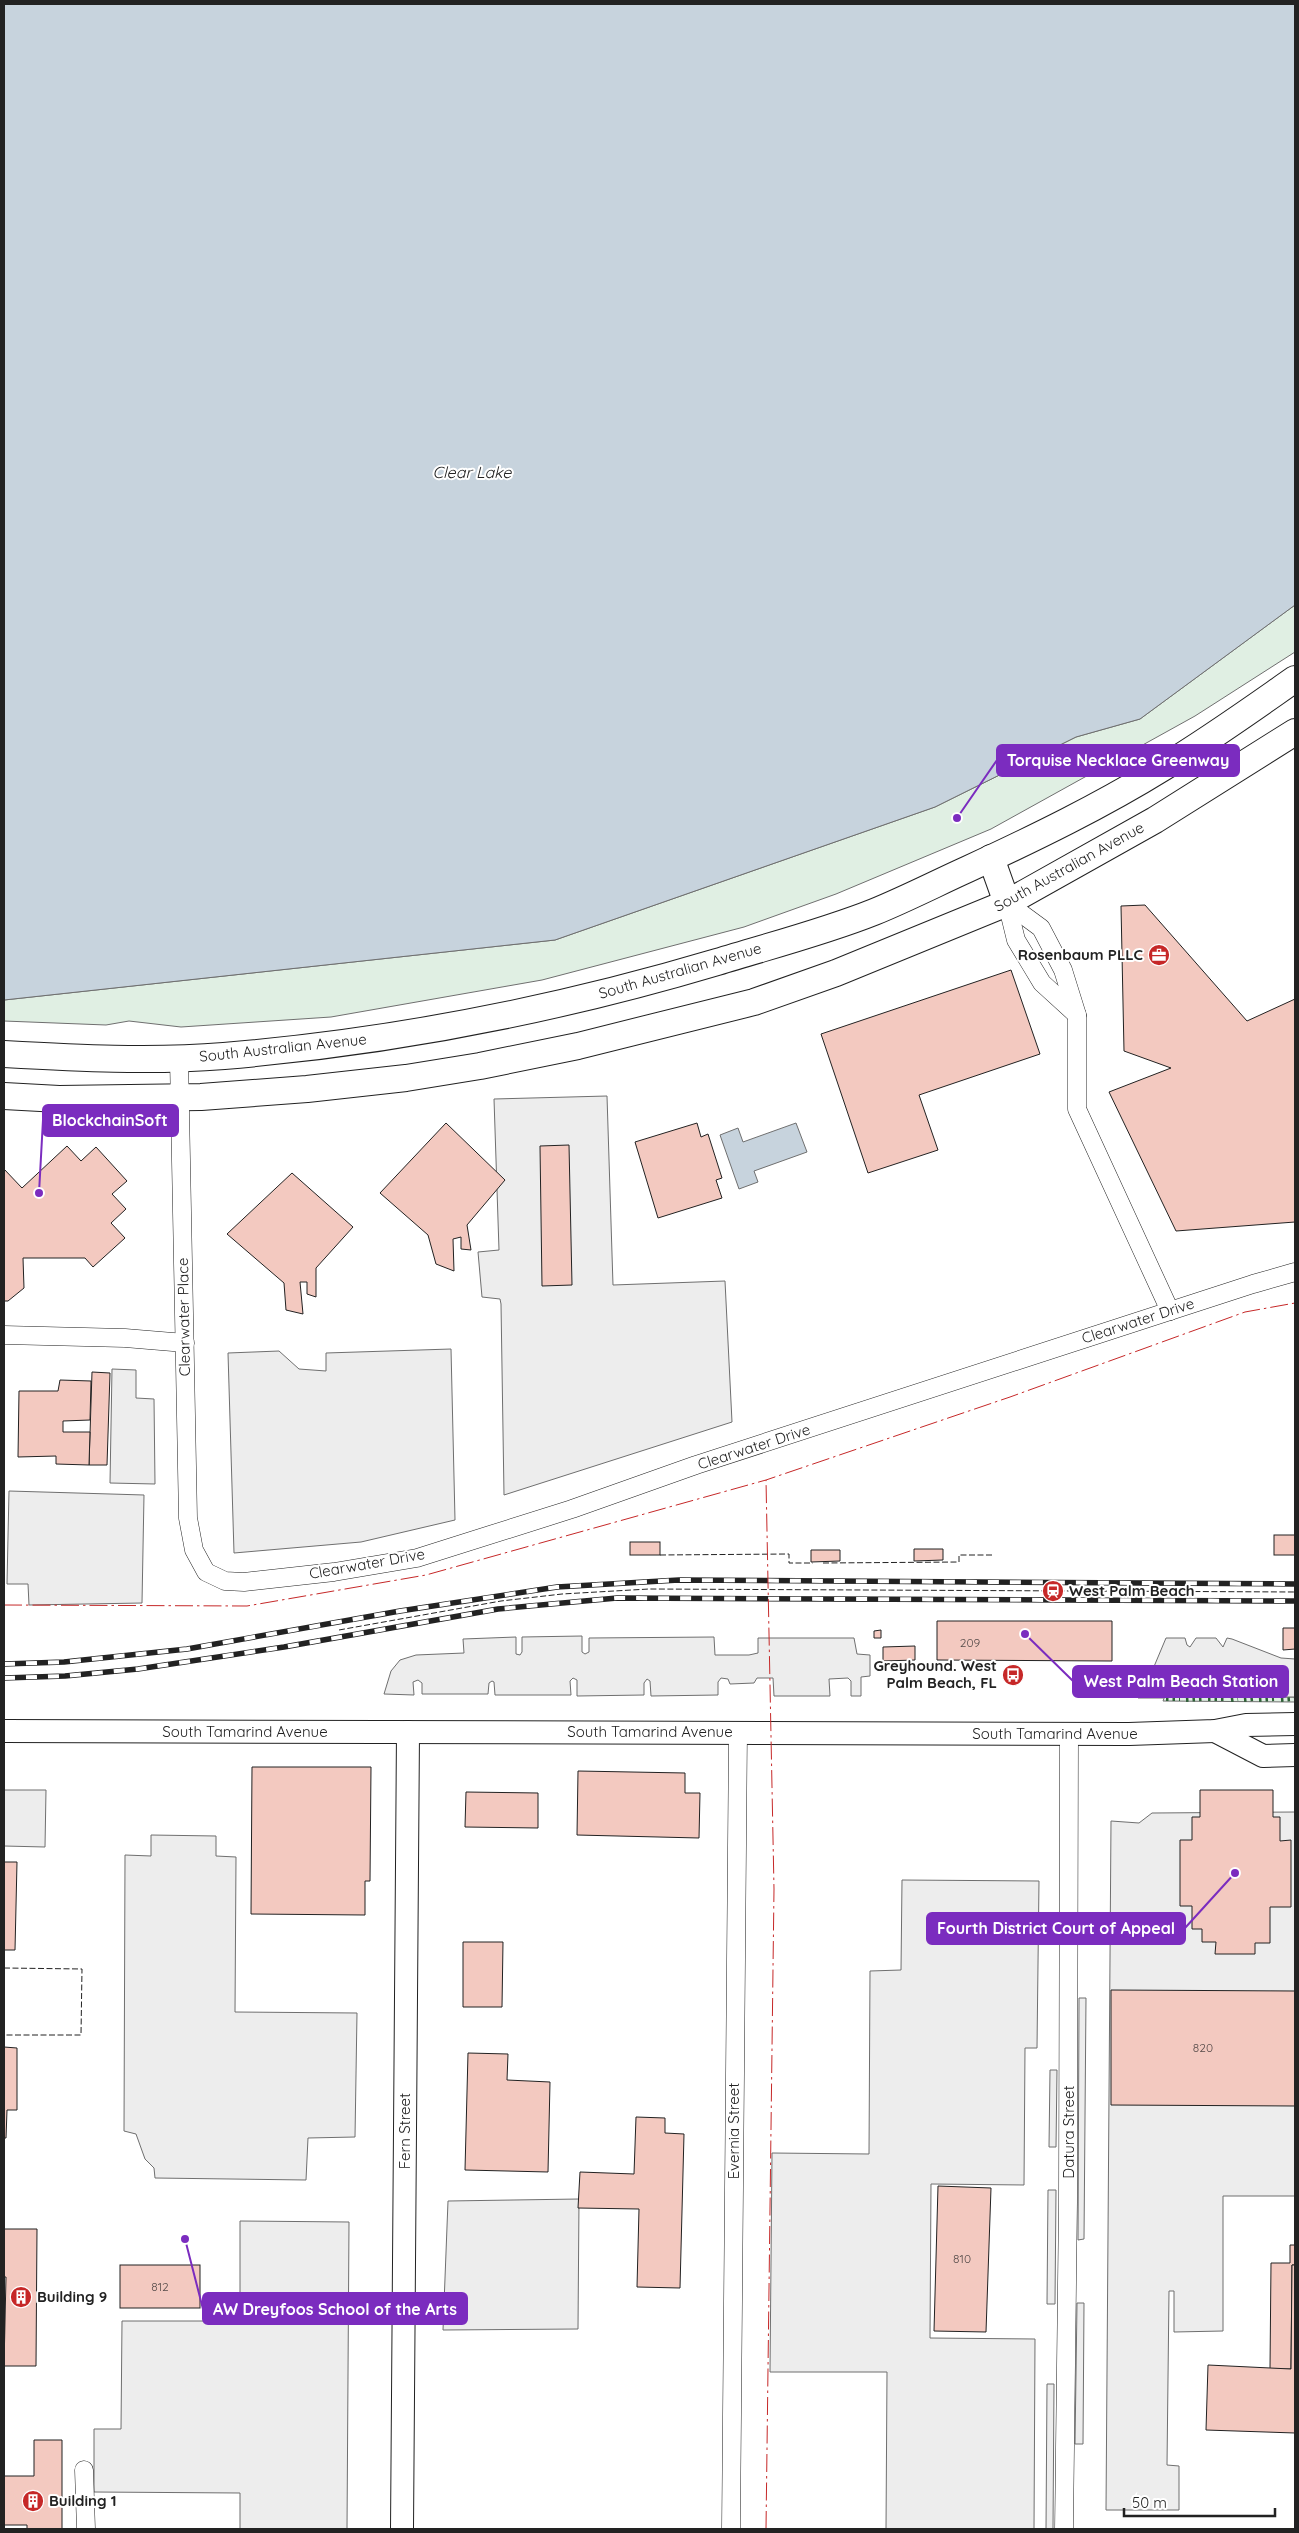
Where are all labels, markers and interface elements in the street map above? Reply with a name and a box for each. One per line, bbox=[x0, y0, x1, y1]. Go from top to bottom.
water label: Clear Lake bbox=[433, 462, 512, 482]
callout: Torquise Necklace Greenway bbox=[997, 745, 1239, 776]
text: Torquise Necklace Greenway bbox=[1007, 750, 1229, 770]
street label: South Australian Avenue bbox=[990, 817, 1147, 916]
street label: South Australian Avenue bbox=[596, 938, 763, 1003]
office icon: Rosenbaum PLLC bbox=[1147, 943, 1171, 967]
place label: Rosenbaum PLLC bbox=[1018, 945, 1144, 964]
street label: South Australian Avenue bbox=[198, 1029, 368, 1066]
callout: BlockchainSoft bbox=[43, 1105, 178, 1136]
text: BlockchainSoft bbox=[52, 1110, 168, 1130]
street label: Clearwater Place bbox=[173, 1257, 194, 1377]
street label: Clearwater Drive bbox=[1079, 1293, 1196, 1348]
street label: Clearwater Drive bbox=[695, 1419, 812, 1474]
street label: Clearwater Drive bbox=[308, 1544, 426, 1583]
station icon: West Palm Beach bbox=[1041, 1579, 1065, 1603]
place label: West Palm Beach bbox=[1069, 1581, 1195, 1600]
house number: 209 bbox=[960, 1635, 981, 1650]
place label: Greyhound. West Palm Beach, FL bbox=[873, 1656, 997, 1692]
bus stop icon: Greyhound. West Palm Beach, FL bbox=[1001, 1663, 1025, 1687]
callout: West Palm Beach Station bbox=[1073, 1666, 1288, 1697]
text: West Palm Beach Station bbox=[1084, 1671, 1278, 1691]
street label: South Tamarind Avenue bbox=[162, 1722, 328, 1741]
street label: South Tamarind Avenue bbox=[567, 1722, 733, 1741]
street label: South Tamarind Avenue bbox=[972, 1724, 1138, 1743]
callout: Fourth District Court of Appeal bbox=[927, 1913, 1185, 1944]
text: Fourth District Court of Appeal bbox=[937, 1918, 1175, 1938]
house number: 820 bbox=[1193, 2040, 1213, 2055]
street label: Evernia Street bbox=[724, 2083, 743, 2179]
street label: Datura Street bbox=[1059, 2085, 1078, 2179]
street label: Fern Street bbox=[395, 2093, 414, 2169]
house number: 810 bbox=[953, 2251, 971, 2266]
house number: 812 bbox=[151, 2279, 169, 2294]
building icon: Building 9 bbox=[9, 2285, 33, 2309]
place label: Building 9 bbox=[37, 2287, 107, 2306]
callout: AW Dreyfoos School of the Arts bbox=[203, 2293, 467, 2324]
text: AW Dreyfoos School of the Arts bbox=[213, 2299, 457, 2319]
scale bar bbox=[1124, 2486, 1275, 2518]
building icon: Building 1 bbox=[21, 2489, 45, 2513]
place label: Building 1 bbox=[49, 2491, 117, 2510]
text: 50 m bbox=[1132, 2493, 1167, 2512]

